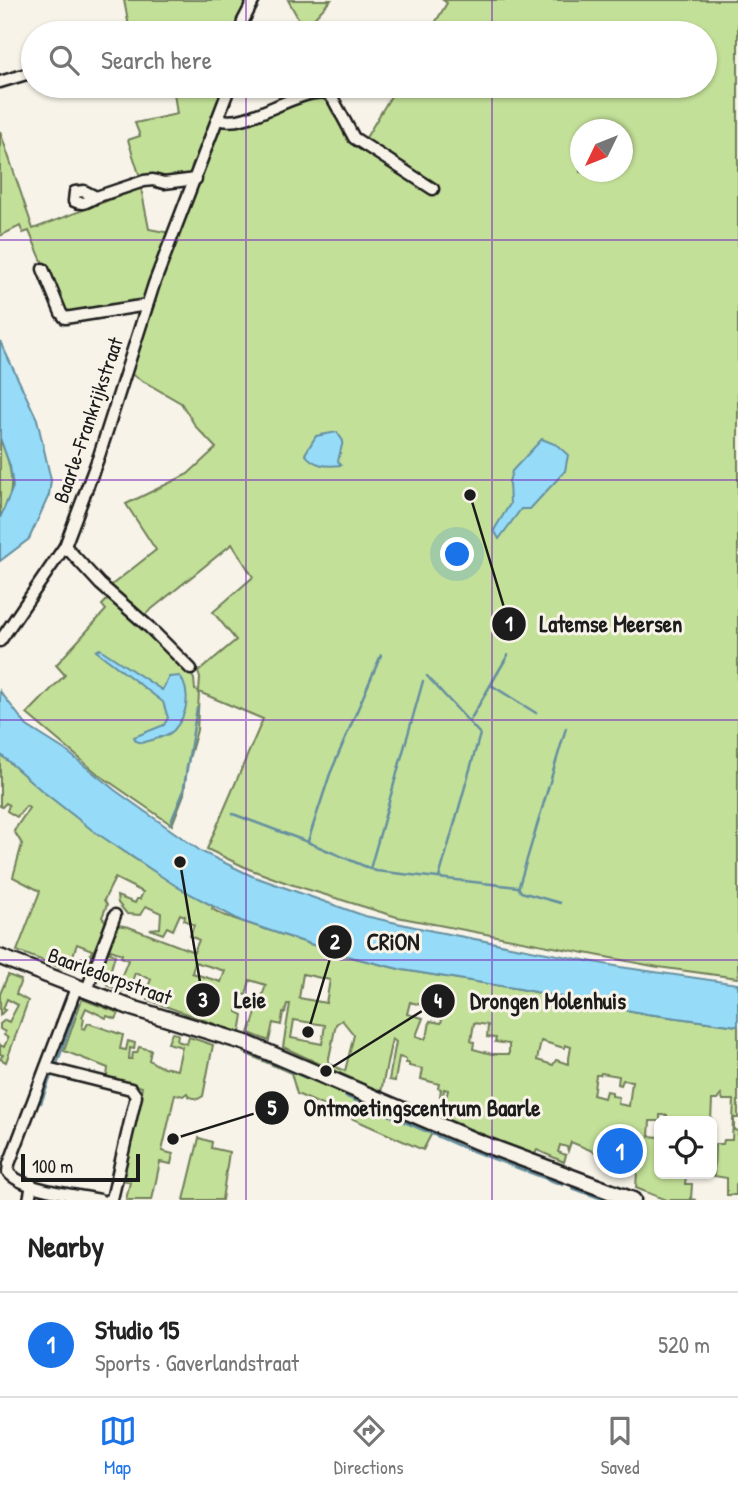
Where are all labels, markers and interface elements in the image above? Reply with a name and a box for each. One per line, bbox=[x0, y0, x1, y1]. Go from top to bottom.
search box bbox=[21, 21, 717, 98]
icon: search bbox=[45, 41, 83, 79]
text: Search here bbox=[101, 42, 212, 77]
north arrow bbox=[570, 119, 633, 182]
street label: Baarle-Frankrijkstraat bbox=[46, 333, 130, 507]
your location bbox=[440, 537, 474, 571]
callout: Latemse Meersen bbox=[491, 602, 697, 646]
text: Latemse Meersen bbox=[540, 608, 682, 639]
text: 1 bbox=[505, 609, 513, 638]
callout: CRiON bbox=[317, 920, 433, 964]
text: CRiON bbox=[366, 926, 420, 957]
text: 2 bbox=[330, 927, 340, 956]
street label: Baarledorpstraat bbox=[44, 940, 177, 1012]
callout: Leie bbox=[185, 978, 280, 1022]
callout: Drongen Molenhuis bbox=[421, 979, 640, 1023]
text: Leie bbox=[234, 984, 267, 1015]
text: 3 bbox=[198, 985, 208, 1014]
text: Drongen Molenhuis bbox=[470, 985, 626, 1017]
text: 4 bbox=[434, 986, 442, 1015]
callout: Ontmoetingscentrum Baarle bbox=[254, 1086, 554, 1130]
text: Ontmoetingscentrum Baarle bbox=[304, 1092, 541, 1124]
text: 5 bbox=[268, 1093, 277, 1122]
map controls bbox=[654, 1116, 717, 1179]
button: locate bbox=[654, 1116, 717, 1179]
pin: 1 bbox=[597, 1125, 643, 1177]
scale bar bbox=[21, 1151, 140, 1183]
text: 100 m bbox=[32, 1153, 73, 1179]
text: Nearby bbox=[28, 1226, 104, 1266]
text: Studio 15 bbox=[95, 1312, 179, 1347]
text: 1 bbox=[47, 1329, 55, 1360]
text: 520 m bbox=[658, 1329, 710, 1360]
text: Sports · Gaverlandstraat bbox=[95, 1347, 299, 1378]
tab: Map bbox=[99, 1412, 137, 1480]
tab: Directions bbox=[334, 1412, 404, 1480]
tab: Saved bbox=[601, 1412, 639, 1480]

